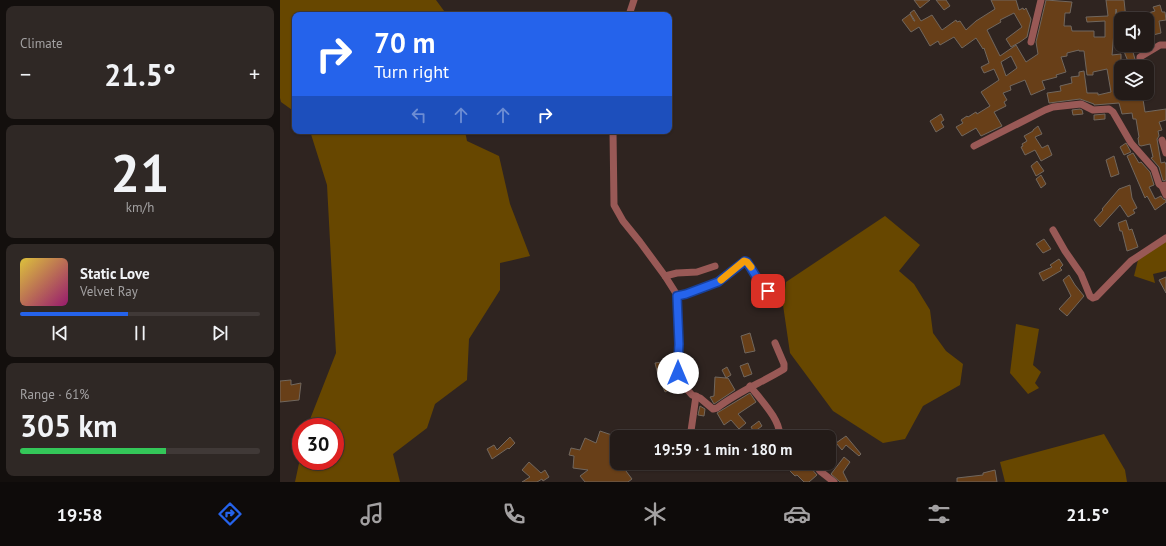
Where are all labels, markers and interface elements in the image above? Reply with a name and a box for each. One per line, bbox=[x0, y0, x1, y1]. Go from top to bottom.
map controls bbox=[1114, 12, 1154, 100]
button: sound bbox=[1114, 12, 1154, 52]
text: 70 m bbox=[374, 24, 435, 61]
icon: right bbox=[308, 28, 360, 80]
text: Climate bbox=[20, 35, 63, 52]
text: 21.5° bbox=[104, 55, 176, 94]
text: − bbox=[20, 60, 31, 88]
text: + bbox=[249, 60, 260, 88]
text: Turn right bbox=[374, 60, 449, 83]
button: layers bbox=[1114, 60, 1154, 100]
icon: left bbox=[408, 104, 430, 126]
icon: ahead bbox=[450, 104, 472, 126]
icon: ahead bbox=[492, 104, 514, 126]
icon: right bbox=[534, 104, 556, 126]
text: 21 bbox=[111, 139, 169, 206]
text: km/h bbox=[126, 199, 154, 216]
text: Static Love bbox=[80, 264, 150, 283]
pin bbox=[751, 274, 785, 308]
icon: arrive bbox=[757, 280, 779, 302]
text: Velvet Ray bbox=[80, 283, 138, 300]
icon: previous bbox=[49, 322, 71, 344]
icon: pause bbox=[129, 322, 151, 344]
icon: next bbox=[209, 322, 231, 344]
position arrow bbox=[657, 352, 699, 394]
text: Range · 61% bbox=[20, 386, 89, 403]
text: 305 km bbox=[20, 406, 118, 445]
speed limit sign: 30 bbox=[292, 418, 344, 470]
text: 19:59 · 1 min · 180 m bbox=[654, 440, 792, 459]
icon: directions bbox=[216, 500, 244, 528]
icon: music bbox=[358, 500, 386, 528]
icon: phone bbox=[500, 500, 528, 528]
icon: climate bbox=[641, 500, 669, 528]
icon: car bbox=[783, 500, 811, 528]
icon: filters bbox=[925, 500, 953, 528]
text: 19:58 bbox=[57, 503, 103, 526]
text: 21.5° bbox=[1066, 503, 1109, 526]

